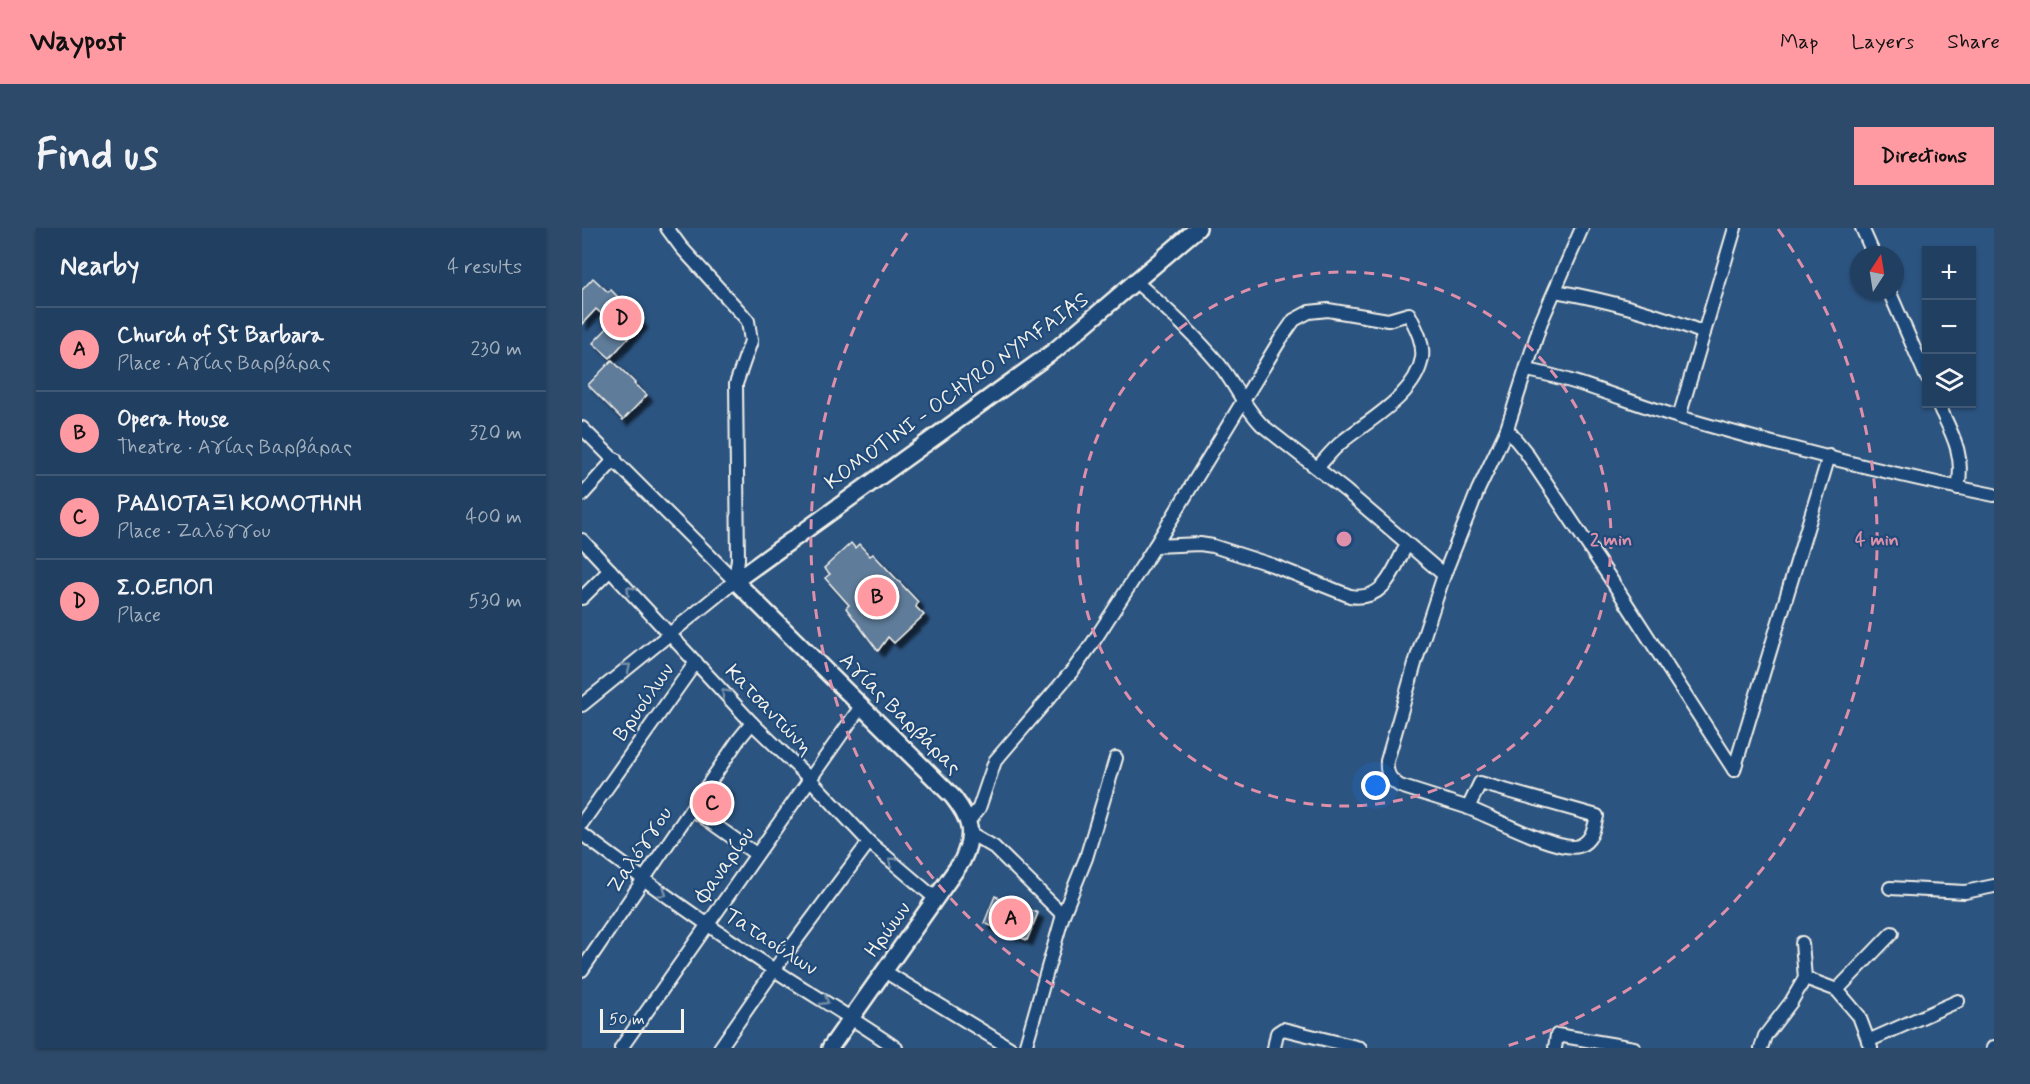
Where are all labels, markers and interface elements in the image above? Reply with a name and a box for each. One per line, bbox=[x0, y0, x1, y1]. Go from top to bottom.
text: Waypost bbox=[30, 24, 126, 61]
text: Map bbox=[1780, 28, 1818, 56]
text: Layers bbox=[1851, 28, 1914, 56]
text: Share bbox=[1947, 28, 2000, 56]
button: Directions bbox=[1854, 127, 1994, 185]
text: Find us bbox=[36, 129, 158, 184]
north arrow bbox=[1850, 246, 1904, 300]
map controls bbox=[1922, 246, 1976, 408]
button: + bbox=[1922, 246, 1976, 300]
text: Nearby bbox=[60, 250, 139, 284]
text: 4 results bbox=[447, 254, 522, 281]
street label: KOMOTINI - OCHYRO NYMFAIAS bbox=[819, 286, 1095, 496]
pin: D bbox=[602, 296, 642, 340]
button: − bbox=[1922, 300, 1976, 354]
text: Church of St Barbara bbox=[117, 322, 324, 350]
text: A bbox=[73, 336, 86, 363]
text: 230 m bbox=[470, 336, 522, 363]
text: Place · Αγίας Βαρβάρας bbox=[117, 350, 331, 377]
button: layers bbox=[1922, 354, 1976, 408]
text: Opera House bbox=[117, 406, 229, 434]
text: B bbox=[73, 420, 86, 447]
text: 320 m bbox=[469, 420, 522, 447]
text: Theatre · Αγίας Βαρβάρας bbox=[117, 434, 352, 461]
text: ΡΑΔΙΟΤΑΞΙ ΚΟΜΟΤΗΝΗ bbox=[117, 490, 363, 518]
text: C bbox=[72, 504, 87, 531]
text: 400 m bbox=[466, 504, 522, 531]
text: Place · Ζαλόγγου bbox=[117, 518, 271, 545]
text: 2 min bbox=[1590, 528, 1632, 552]
text: 4 min bbox=[1855, 528, 1899, 552]
centre of rings bbox=[1334, 529, 1354, 549]
text: Σ.Ο.ΕΠΟΠ bbox=[117, 574, 213, 602]
pin: B bbox=[858, 574, 896, 620]
one-way arrow bbox=[626, 587, 637, 598]
text: D bbox=[73, 588, 86, 615]
text: 530 m bbox=[468, 588, 522, 615]
text: Place bbox=[117, 602, 161, 629]
street label: Αγίας Βαρβάρας bbox=[833, 647, 967, 781]
street label: Βρυούλων bbox=[607, 657, 681, 747]
street label: Κατσαντώνη bbox=[718, 658, 820, 762]
one-way arrow bbox=[620, 664, 631, 675]
one-way arrow bbox=[721, 689, 732, 700]
your location bbox=[1361, 771, 1390, 800]
pin: C bbox=[692, 780, 732, 826]
street label: Ζαλόγγου bbox=[601, 801, 679, 899]
street label: Φαναρίου bbox=[688, 821, 762, 910]
one-way arrow bbox=[888, 857, 899, 868]
one-way arrow bbox=[656, 886, 667, 897]
street label: Ηρώων bbox=[858, 896, 918, 964]
pin: A bbox=[992, 896, 1030, 940]
street label: Ταταούλων bbox=[719, 902, 823, 982]
one-way arrow bbox=[819, 994, 829, 1006]
scale bar bbox=[600, 1006, 684, 1034]
text: 50 m bbox=[609, 1009, 645, 1030]

